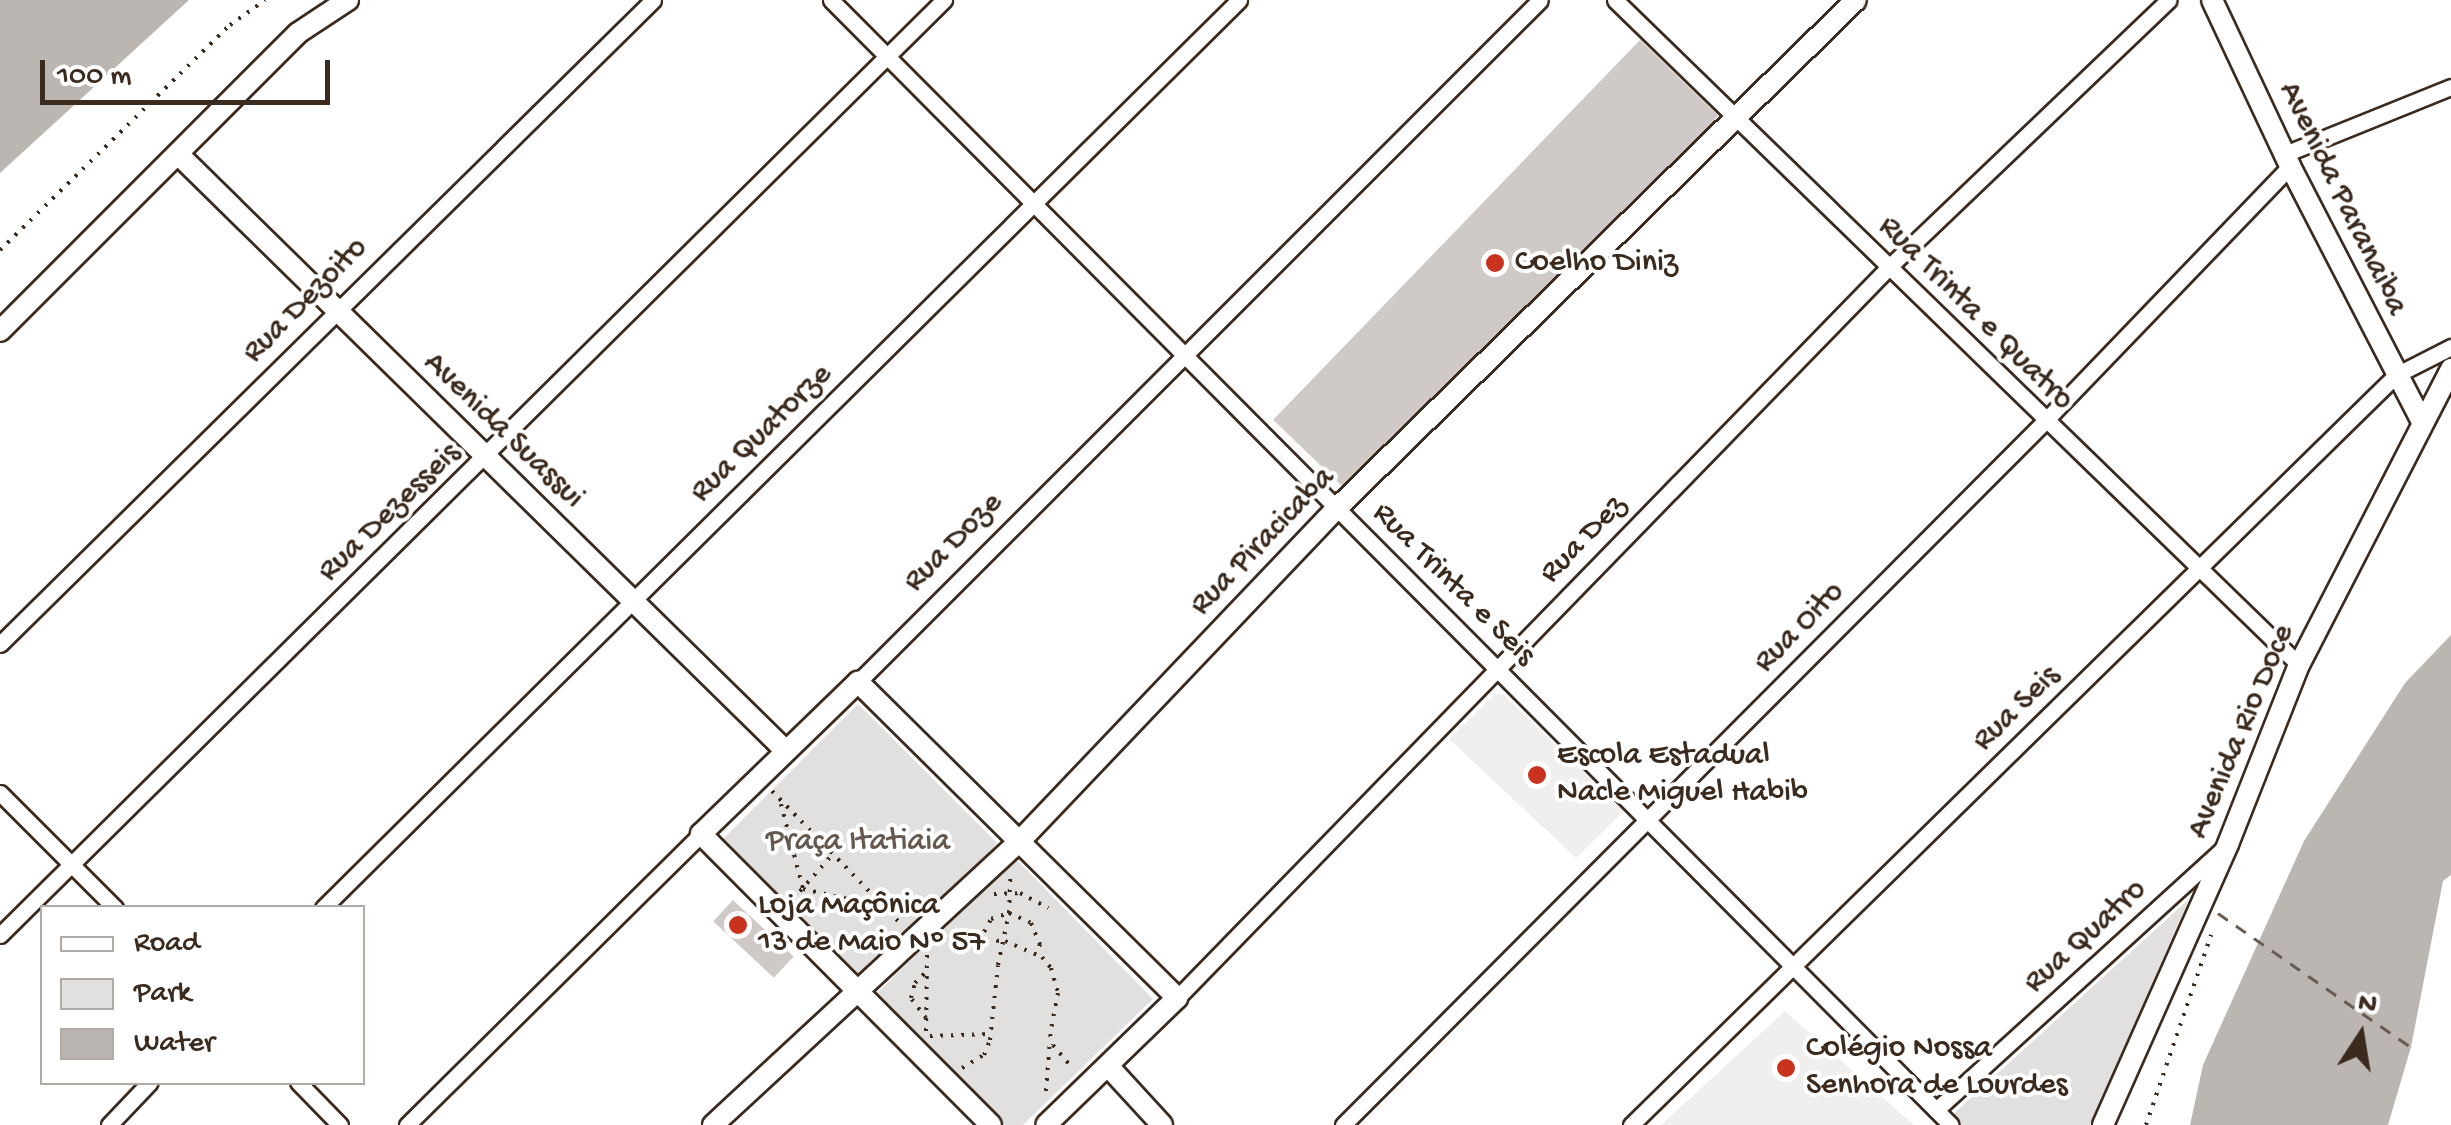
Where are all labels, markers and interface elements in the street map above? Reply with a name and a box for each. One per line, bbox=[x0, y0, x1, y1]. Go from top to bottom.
scale bar bbox=[45, 40, 335, 102]
text: 100 m bbox=[57, 60, 132, 95]
street label: Avenida Paranaiba bbox=[2269, 76, 2415, 322]
street label: Rua Trinta e Quatro bbox=[1869, 208, 2081, 420]
street label: Rua Dezoito bbox=[235, 230, 377, 372]
place label: Coelho Diniz bbox=[1515, 244, 1678, 282]
marker: Coelho Diniz bbox=[1484, 252, 1506, 274]
street label: Avenida Suassui bbox=[415, 345, 591, 517]
street label: Rua Quatorze bbox=[683, 357, 841, 511]
street label: Rua Dezesseis bbox=[311, 435, 469, 591]
street label: Rua Piracicaba bbox=[1183, 460, 1343, 624]
street label: Rua Doze bbox=[896, 485, 1012, 601]
street label: Rua Dez bbox=[1532, 488, 1636, 592]
street label: Rua Trinta e Seis bbox=[1363, 495, 1543, 675]
street label: Rua Oito bbox=[1746, 574, 1854, 682]
street label: Avenida Rio Doce bbox=[2180, 619, 2304, 845]
street label: Rua Seis bbox=[1965, 658, 2069, 760]
place label: Escola Estadual Nacle Miguel Habib bbox=[1557, 738, 1808, 813]
marker: Escola Estadual Nacle Miguel Habib bbox=[1526, 764, 1548, 786]
park label: Praça Itatiaia bbox=[766, 823, 950, 861]
street label: Rua Quatro bbox=[2017, 872, 2155, 1002]
place label: Loja Maçônica 13 de Maio Nº 57 bbox=[758, 888, 985, 963]
legend bbox=[40, 905, 365, 1085]
marker: Loja Maçônica 13 de Maio Nº 57 bbox=[727, 914, 749, 936]
text: Road bbox=[134, 927, 200, 962]
text: Park bbox=[134, 977, 191, 1012]
north arrow bbox=[2311, 985, 2411, 1085]
text: N bbox=[2355, 987, 2380, 1023]
text: Water bbox=[134, 1027, 215, 1062]
place label: Colégio Nossa Senhora de Lourdes bbox=[1806, 1031, 2068, 1106]
marker: Colégio Nossa Senhora de Lourdes bbox=[1775, 1057, 1797, 1079]

